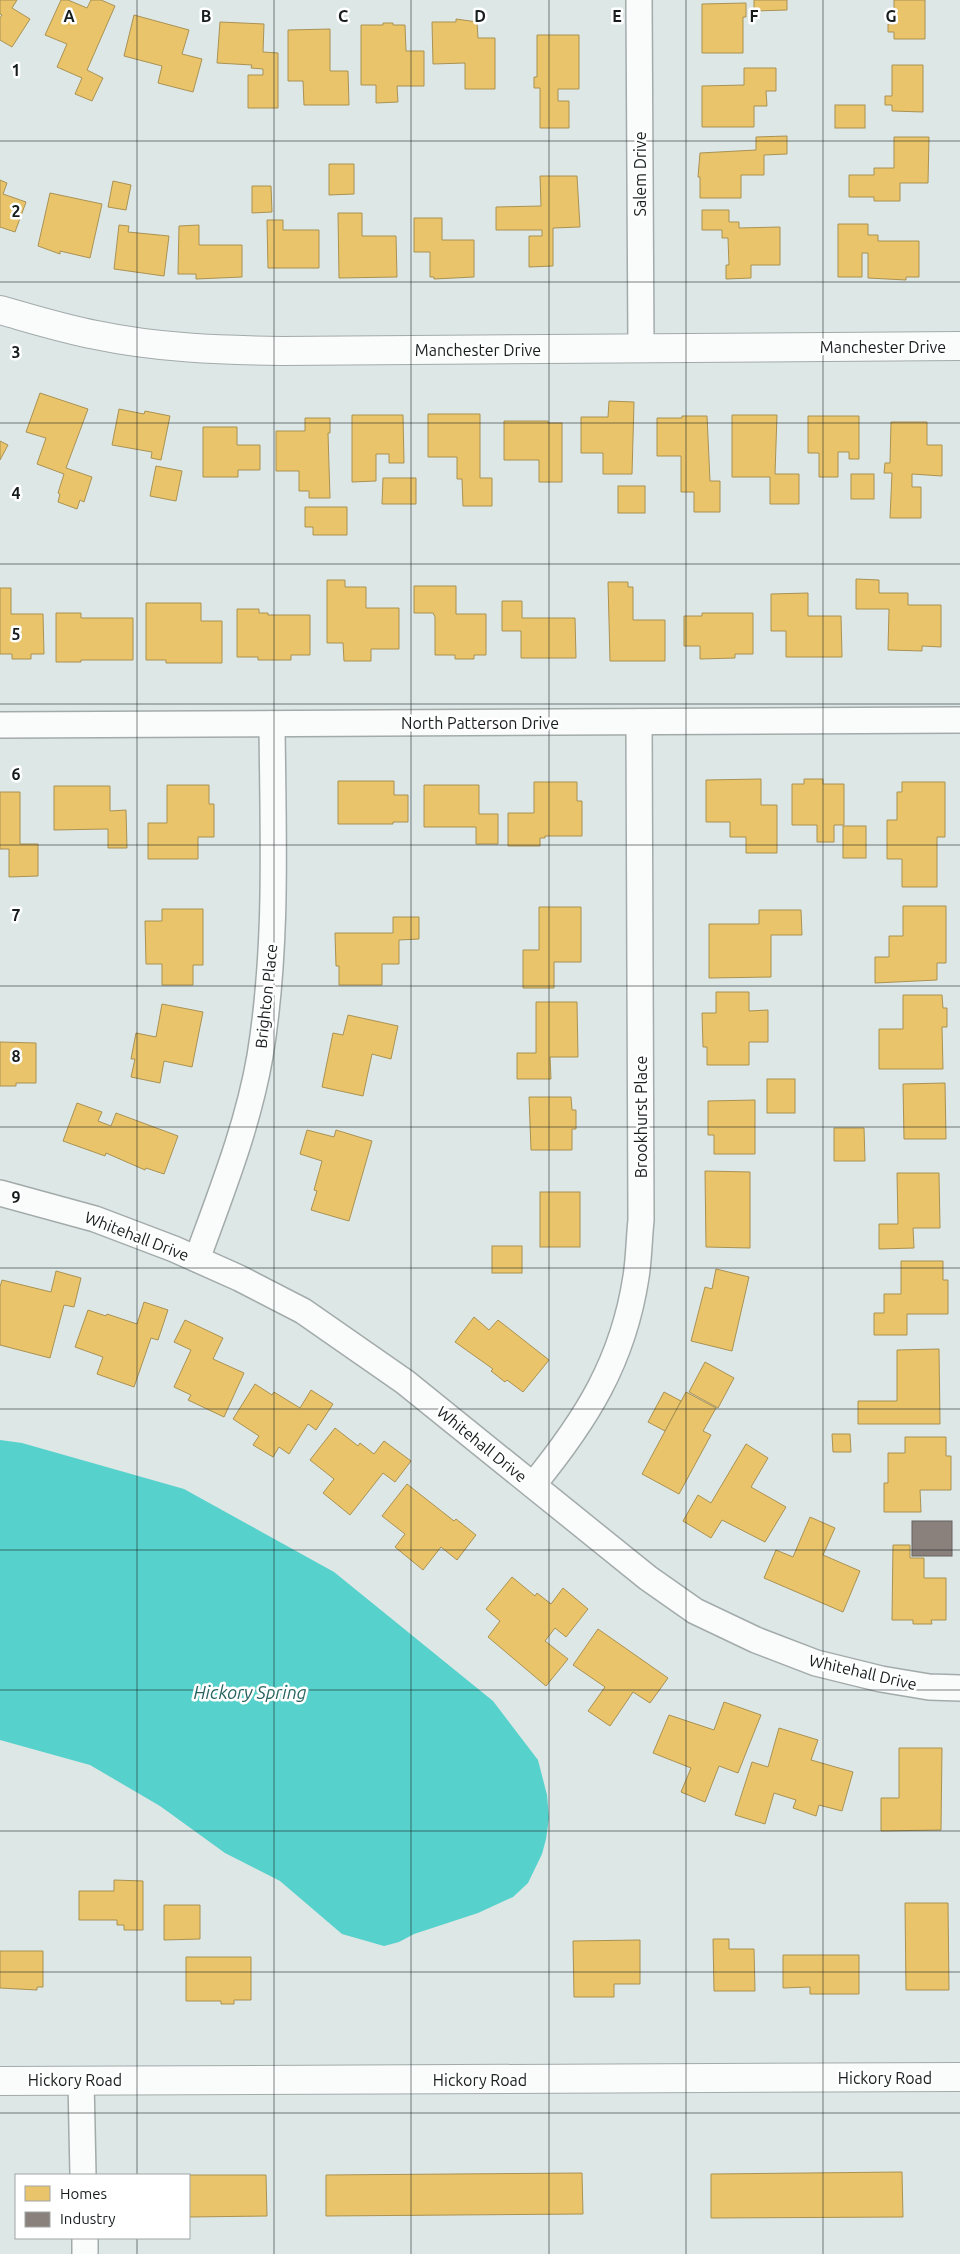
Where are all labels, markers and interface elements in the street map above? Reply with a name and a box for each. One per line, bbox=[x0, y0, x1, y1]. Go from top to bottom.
text: A bbox=[63, 7, 75, 25]
text: B bbox=[201, 7, 211, 25]
text: C bbox=[338, 7, 348, 25]
text: D bbox=[474, 7, 486, 25]
text: E bbox=[612, 7, 622, 25]
text: F bbox=[750, 7, 759, 25]
text: G bbox=[885, 7, 897, 25]
text: 1 bbox=[11, 61, 21, 79]
street label: Salem Drive bbox=[631, 132, 649, 216]
text: 2 bbox=[11, 202, 21, 220]
street label: Manchester Drive bbox=[820, 338, 946, 356]
street label: Manchester Drive bbox=[415, 341, 541, 359]
text: 3 bbox=[11, 343, 21, 361]
text: 4 bbox=[11, 484, 21, 502]
text: 5 bbox=[11, 625, 21, 643]
street label: North Patterson Drive bbox=[401, 714, 559, 732]
text: 6 bbox=[11, 765, 21, 783]
text: 7 bbox=[11, 906, 21, 924]
street label: Brighton Place bbox=[252, 943, 280, 1049]
text: 8 bbox=[11, 1047, 21, 1065]
street label: Brookhurst Place bbox=[632, 1056, 650, 1178]
text: 9 bbox=[11, 1188, 21, 1206]
street label: Whitehall Drive bbox=[82, 1208, 192, 1264]
street label: Whitehall Drive bbox=[434, 1402, 530, 1486]
street label: Whitehall Drive bbox=[807, 1651, 919, 1693]
water label: Hickory Spring bbox=[193, 1682, 307, 1702]
street label: Hickory Road bbox=[838, 2069, 932, 2087]
street label: Hickory Road bbox=[28, 2071, 122, 2089]
street label: Hickory Road bbox=[433, 2071, 527, 2089]
legend bbox=[15, 2174, 190, 2239]
text: Homes bbox=[60, 2185, 107, 2202]
text: Industry bbox=[60, 2210, 115, 2227]

